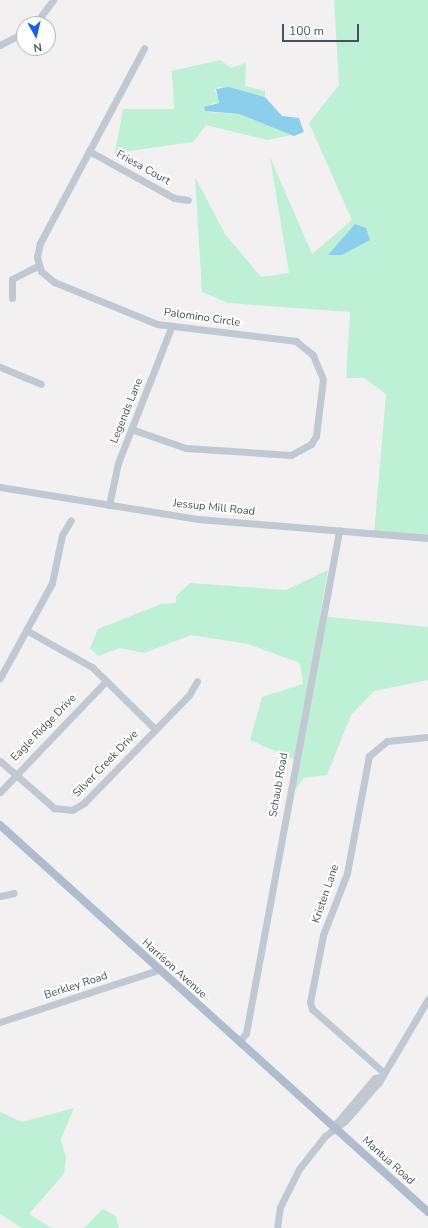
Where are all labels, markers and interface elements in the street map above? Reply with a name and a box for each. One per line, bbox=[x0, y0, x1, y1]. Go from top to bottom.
north arrow bbox=[16, 16, 56, 56]
scale bar bbox=[284, 16, 361, 42]
text: 100 m bbox=[289, 23, 324, 39]
text: N bbox=[32, 39, 43, 55]
street label: Friesa Court bbox=[114, 148, 172, 188]
street label: Palomino Circle bbox=[163, 306, 241, 330]
street label: Legends Lane bbox=[108, 377, 146, 445]
street label: Jessup Mill Road bbox=[172, 497, 256, 519]
street label: Eagle Ridge Drive bbox=[9, 692, 79, 764]
street label: Silver Creek Drive bbox=[71, 728, 141, 800]
street label: Schaub Road bbox=[267, 752, 291, 818]
street label: Kristen Lane bbox=[310, 863, 342, 925]
street label: Harrison Avenue bbox=[139, 936, 209, 1002]
street label: Berkley Road bbox=[43, 970, 109, 1002]
street label: Mantua Road bbox=[359, 1134, 417, 1188]

